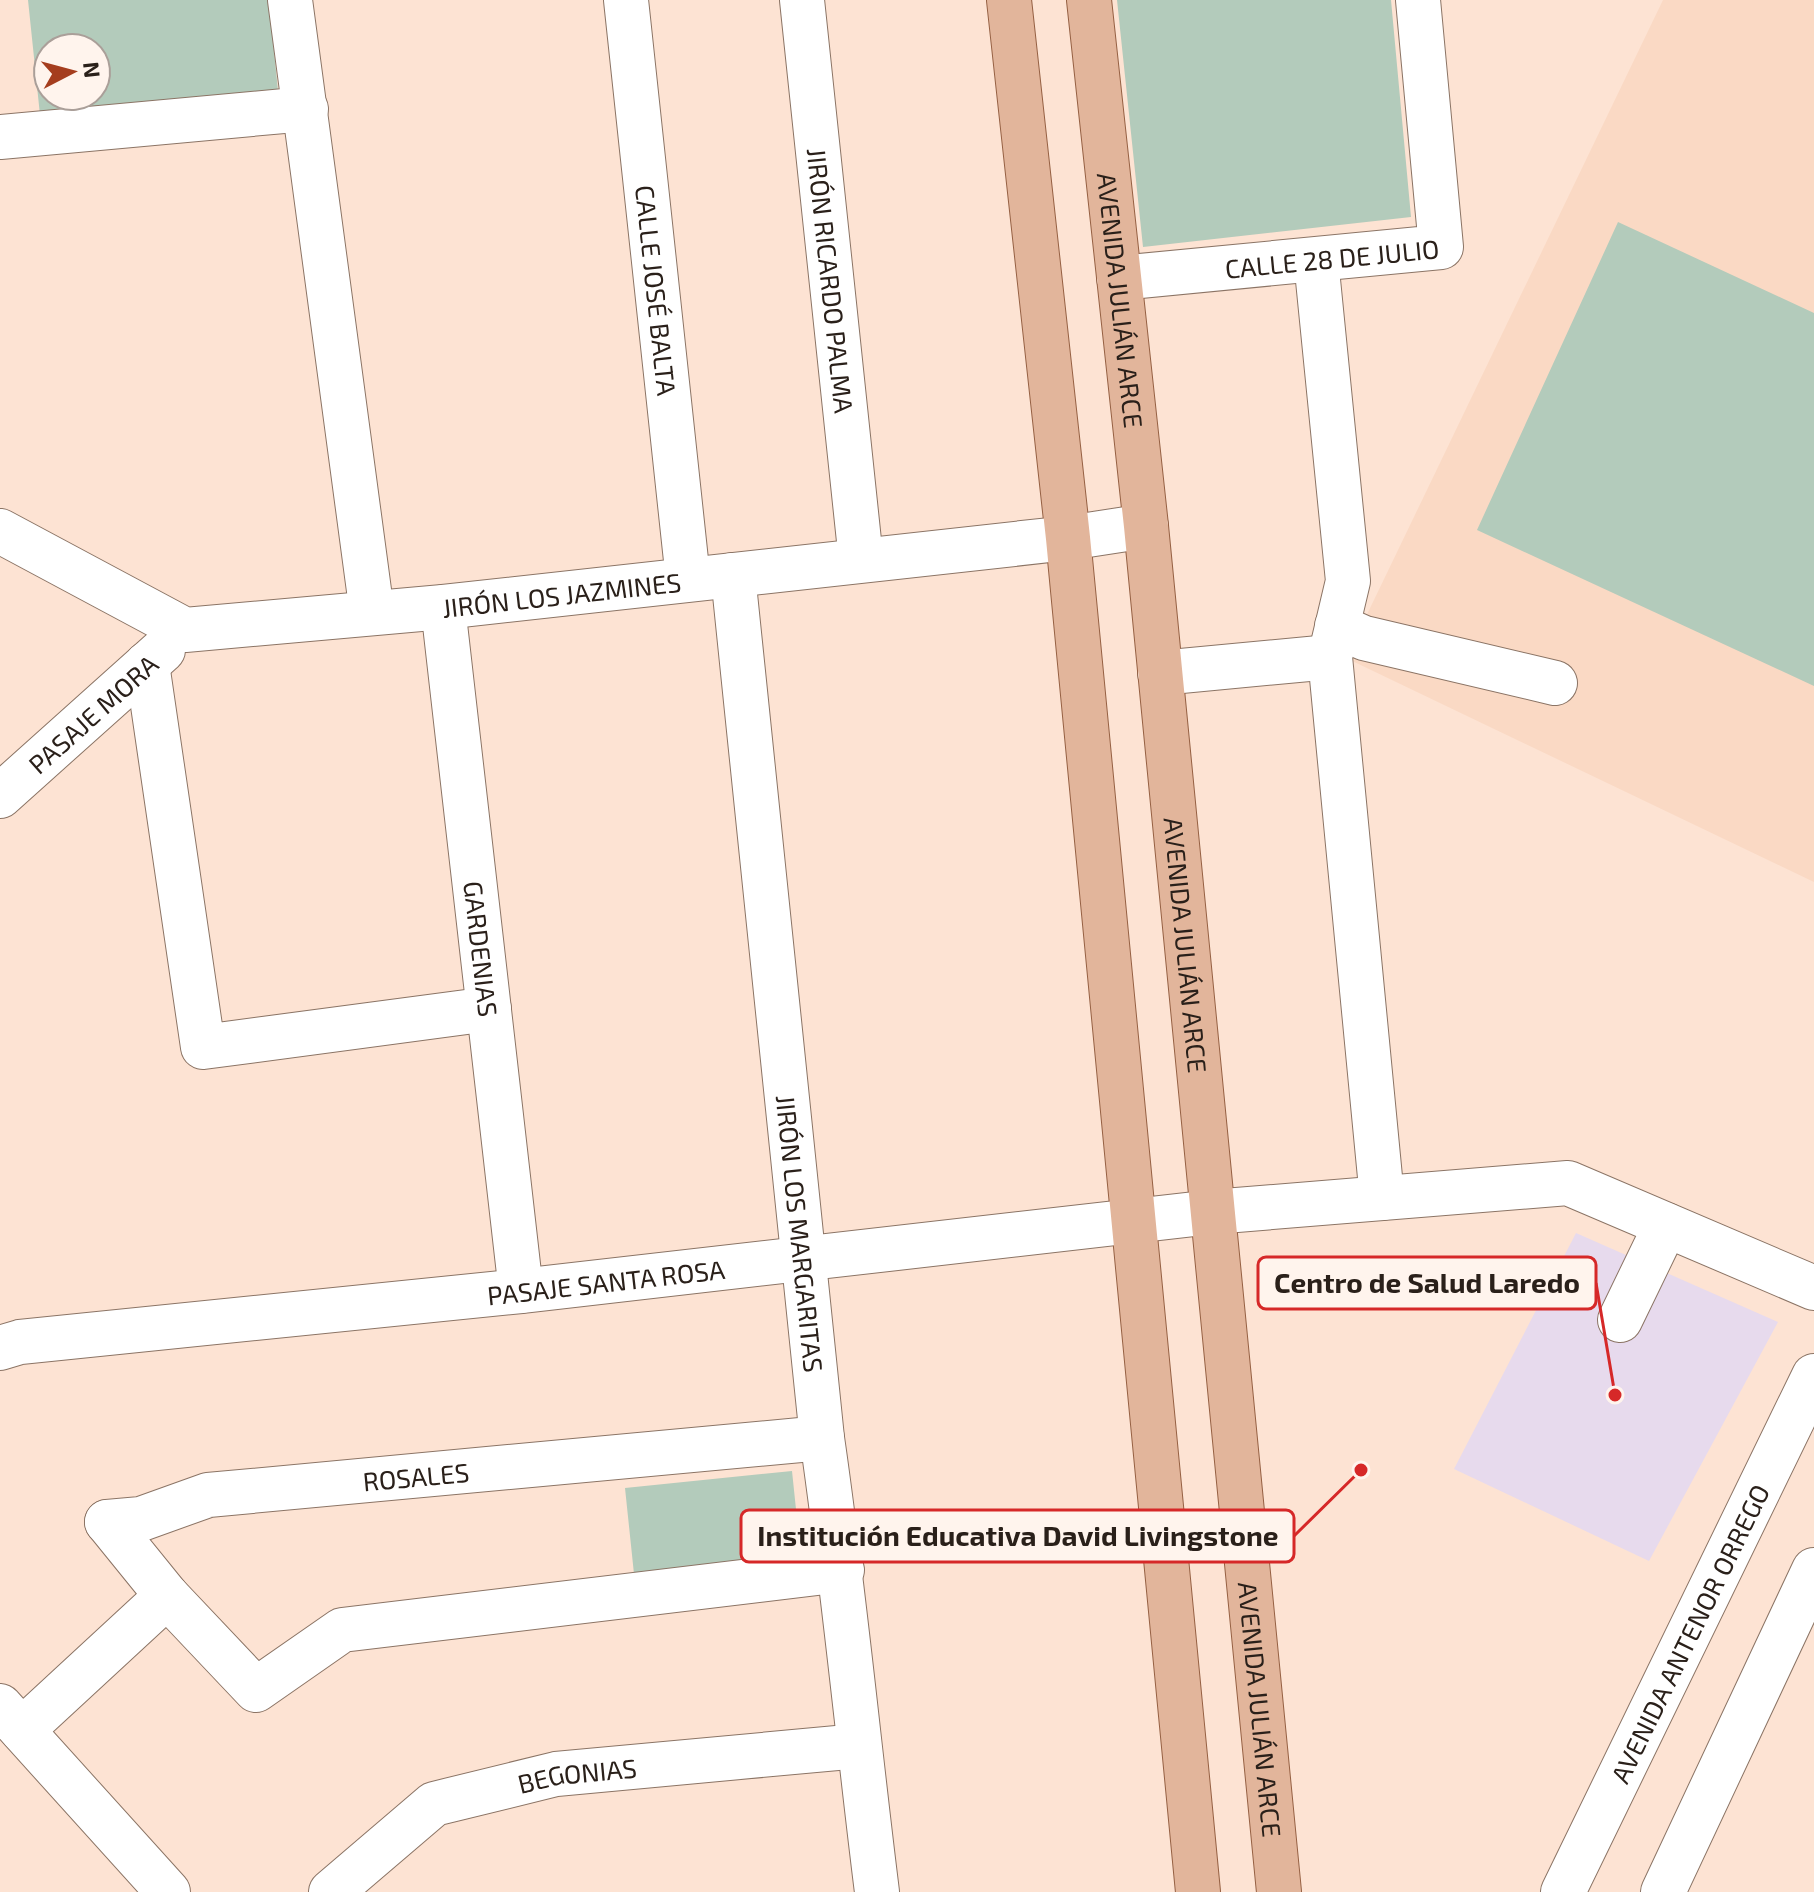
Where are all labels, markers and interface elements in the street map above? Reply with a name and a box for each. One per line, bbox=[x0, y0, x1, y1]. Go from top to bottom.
north arrow bbox=[32, 32, 112, 112]
text: N bbox=[79, 61, 107, 79]
street label: JIRÓN RICARDO PALMA bbox=[802, 146, 861, 415]
street label: AVENIDA JULIÁN ARCE bbox=[1092, 171, 1151, 429]
street label: CALLE JOSÉ BALTA bbox=[630, 184, 684, 397]
street label: CALLE 28 DE JULIO bbox=[1223, 232, 1441, 283]
street label: JIRÓN LOS JAZMINES bbox=[440, 565, 683, 623]
street label: PASAJE MORA bbox=[21, 647, 163, 779]
street label: AVENIDA JULIÁN ARCE bbox=[1159, 816, 1215, 1074]
street label: GARDENIAS bbox=[459, 879, 505, 1018]
street label: JIRÓN LOS MARGARITAS bbox=[771, 1093, 831, 1374]
street label: PASAJE SANTA ROSA bbox=[486, 1252, 726, 1310]
callout: Centro de Salud Laredo bbox=[1258, 1257, 1596, 1309]
text: Centro de Salud Laredo bbox=[1274, 1265, 1580, 1299]
street label: ROSALES bbox=[361, 1455, 470, 1496]
street label: AVENIDA ANTENOR ORREGO bbox=[1603, 1479, 1775, 1787]
callout: Institución Educativa David Livingstone bbox=[741, 1510, 1294, 1562]
text: Institución Educativa David Livingstone bbox=[757, 1518, 1279, 1552]
street label: AVENIDA JULIÁN ARCE bbox=[1233, 1580, 1289, 1839]
street label: BEGONIAS bbox=[514, 1751, 638, 1798]

